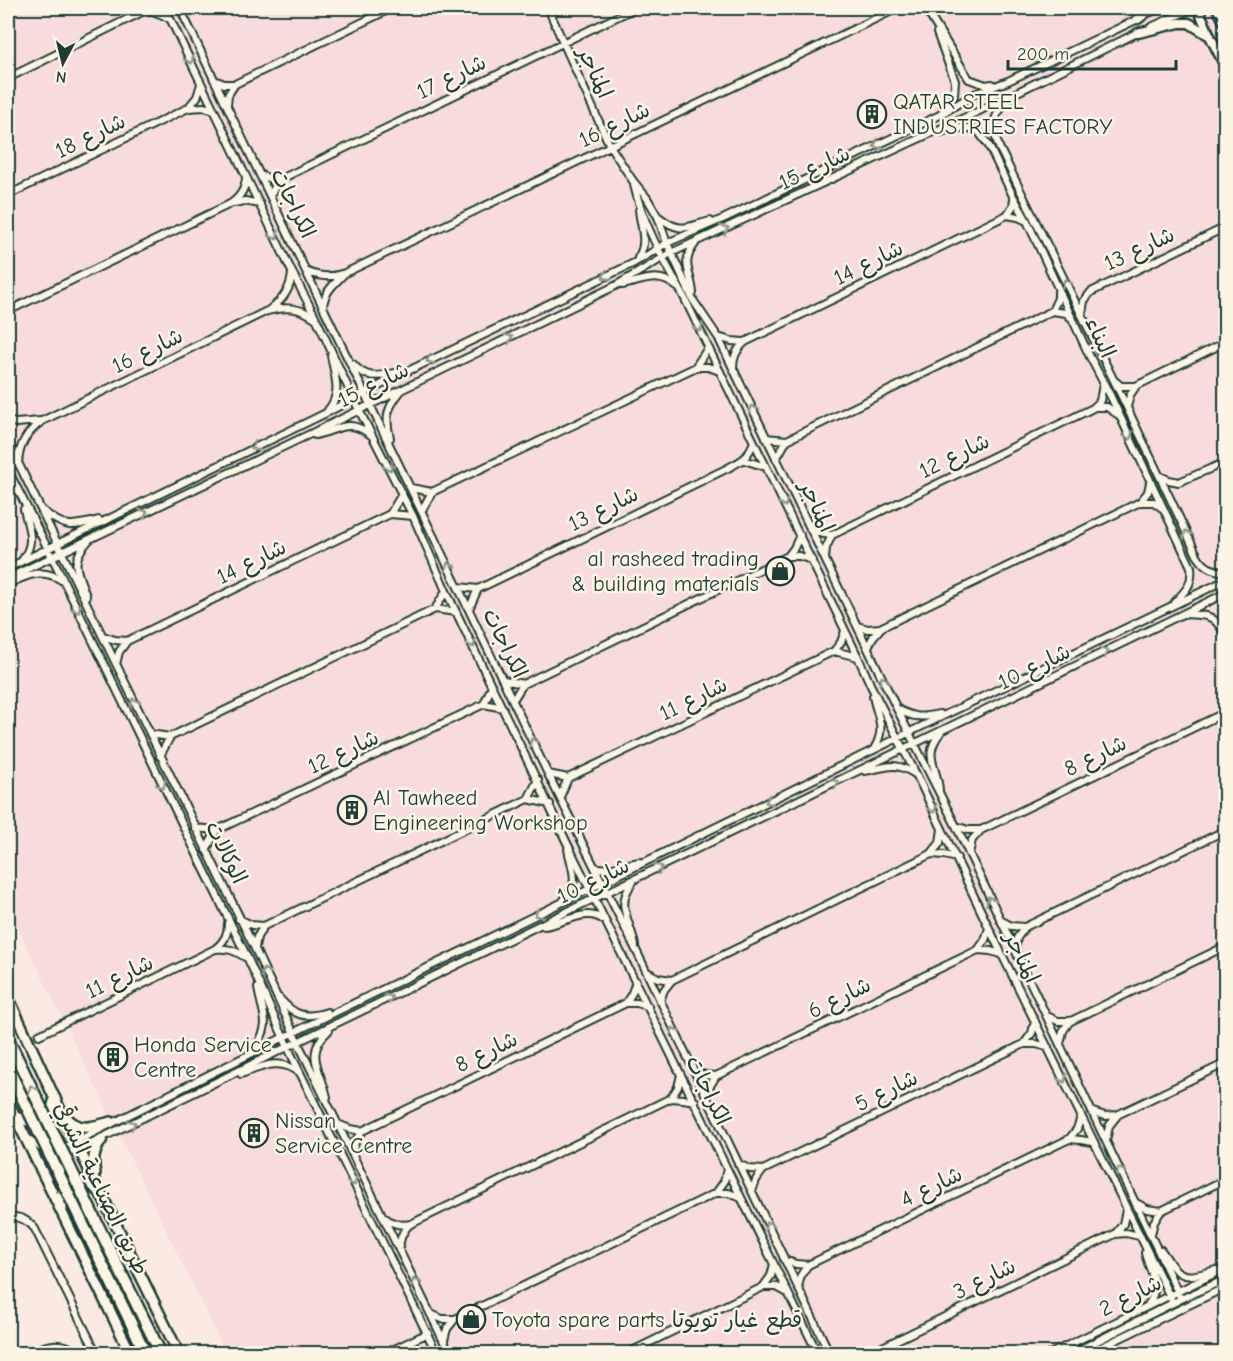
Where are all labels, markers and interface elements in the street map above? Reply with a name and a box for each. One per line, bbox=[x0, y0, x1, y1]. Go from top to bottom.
north arrow bbox=[33, 33, 93, 93]
scale bar bbox=[1008, 33, 1176, 71]
street label: المناجر bbox=[571, 41, 618, 102]
text: 200 m bbox=[1017, 44, 1069, 65]
street label: شارع 17 bbox=[412, 49, 491, 107]
one-way arrow bbox=[183, 54, 195, 65]
text: N bbox=[55, 67, 68, 86]
place label: QATAR STEEL INDUSTRIES FACTORY bbox=[893, 89, 1113, 140]
street label: شارع 16 bbox=[575, 97, 655, 155]
building icon: QATAR STEEL INDUSTRIES FACTORY bbox=[856, 98, 888, 130]
street label: شارع 18 bbox=[51, 108, 131, 166]
one-way arrow bbox=[873, 138, 884, 150]
street label: شارع 15 bbox=[775, 140, 855, 197]
street label: الكراجات bbox=[265, 164, 321, 243]
street label: شارع 13 bbox=[1100, 221, 1180, 278]
one-way arrow bbox=[718, 224, 729, 236]
one-way arrow bbox=[267, 229, 279, 240]
street label: شارع 14 bbox=[829, 235, 908, 293]
one-way arrow bbox=[601, 269, 612, 281]
one-way arrow bbox=[1062, 278, 1073, 289]
street label: البناء bbox=[1079, 313, 1121, 362]
one-way arrow bbox=[691, 321, 703, 332]
street label: شارع 16 bbox=[108, 323, 188, 381]
one-way arrow bbox=[503, 333, 514, 345]
one-way arrow bbox=[426, 353, 437, 365]
street label: شارع 15 bbox=[334, 357, 414, 415]
one-way arrow bbox=[749, 405, 761, 416]
street label: شارع 12 bbox=[915, 428, 995, 486]
one-way arrow bbox=[1122, 429, 1134, 440]
one-way arrow bbox=[251, 440, 262, 452]
one-way arrow bbox=[381, 461, 393, 472]
street label: المناجر bbox=[793, 475, 840, 536]
street label: شارع 13 bbox=[564, 481, 644, 539]
one-way arrow bbox=[777, 497, 789, 508]
one-way arrow bbox=[138, 508, 149, 520]
one-way arrow bbox=[1183, 530, 1195, 541]
street label: شارع 14 bbox=[212, 534, 291, 592]
place label: al rasheed trading & building materials bbox=[572, 546, 759, 597]
shop icon: al rasheed trading & building materials bbox=[764, 555, 796, 587]
one-way arrow bbox=[444, 562, 456, 573]
one-way arrow bbox=[69, 603, 81, 614]
street label: الكراجات bbox=[477, 604, 533, 683]
one-way arrow bbox=[464, 637, 476, 648]
street label: شارع 10 bbox=[994, 638, 1076, 697]
one-way arrow bbox=[1098, 647, 1109, 659]
street label: شارع 11 bbox=[655, 671, 733, 728]
one-way arrow bbox=[878, 675, 890, 686]
one-way arrow bbox=[130, 697, 142, 708]
street label: شارع 12 bbox=[304, 724, 384, 781]
street label: شارع 8 bbox=[1060, 730, 1132, 784]
one-way arrow bbox=[529, 738, 541, 749]
one-way arrow bbox=[155, 778, 167, 789]
one-way arrow bbox=[828, 778, 839, 790]
place label: Al Tawheed Engineering Workshop bbox=[373, 785, 588, 836]
building icon: Al Tawheed Engineering Workshop bbox=[336, 794, 368, 826]
one-way arrow bbox=[765, 794, 776, 806]
one-way arrow bbox=[925, 803, 937, 814]
street label: الوكالات bbox=[200, 817, 252, 888]
street label: شارع 10 bbox=[553, 852, 635, 911]
one-way arrow bbox=[653, 863, 664, 875]
one-way arrow bbox=[986, 895, 998, 906]
one-way arrow bbox=[533, 907, 544, 919]
street label: المناجر bbox=[998, 926, 1046, 987]
street label: شارع 11 bbox=[81, 949, 159, 1006]
one-way arrow bbox=[260, 967, 272, 978]
street label: شارع 6 bbox=[804, 972, 876, 1026]
one-way arrow bbox=[383, 994, 394, 1006]
street label: شارع 8 bbox=[451, 1026, 523, 1080]
one-way arrow bbox=[669, 1026, 681, 1037]
place label: Honda Service Centre bbox=[134, 1032, 272, 1083]
building icon: Honda Service Centre bbox=[97, 1041, 129, 1073]
street label: الكراجات bbox=[680, 1051, 736, 1130]
street label: شارع 5 bbox=[851, 1065, 923, 1119]
one-way arrow bbox=[1056, 1073, 1068, 1084]
one-way arrow bbox=[27, 1085, 39, 1096]
street label: طريق الصناعية الشرقي bbox=[45, 1097, 155, 1280]
place label: Nissan Service Centre bbox=[275, 1108, 412, 1159]
building icon: Nissan Service Centre bbox=[238, 1117, 270, 1149]
one-way arrow bbox=[126, 1119, 137, 1131]
street label: شارع 4 bbox=[896, 1161, 968, 1215]
one-way arrow bbox=[1115, 1166, 1127, 1177]
one-way arrow bbox=[346, 1176, 358, 1187]
one-way arrow bbox=[763, 1221, 775, 1232]
street label: شارع 3 bbox=[949, 1253, 1021, 1307]
street label: شارع 2 bbox=[1095, 1270, 1167, 1324]
one-way arrow bbox=[410, 1278, 422, 1289]
shop icon: Toyota spare parts قطع غيار تويوتا bbox=[455, 1303, 487, 1335]
place label: Toyota spare parts قطع غيار تويوتا bbox=[492, 1307, 802, 1335]

